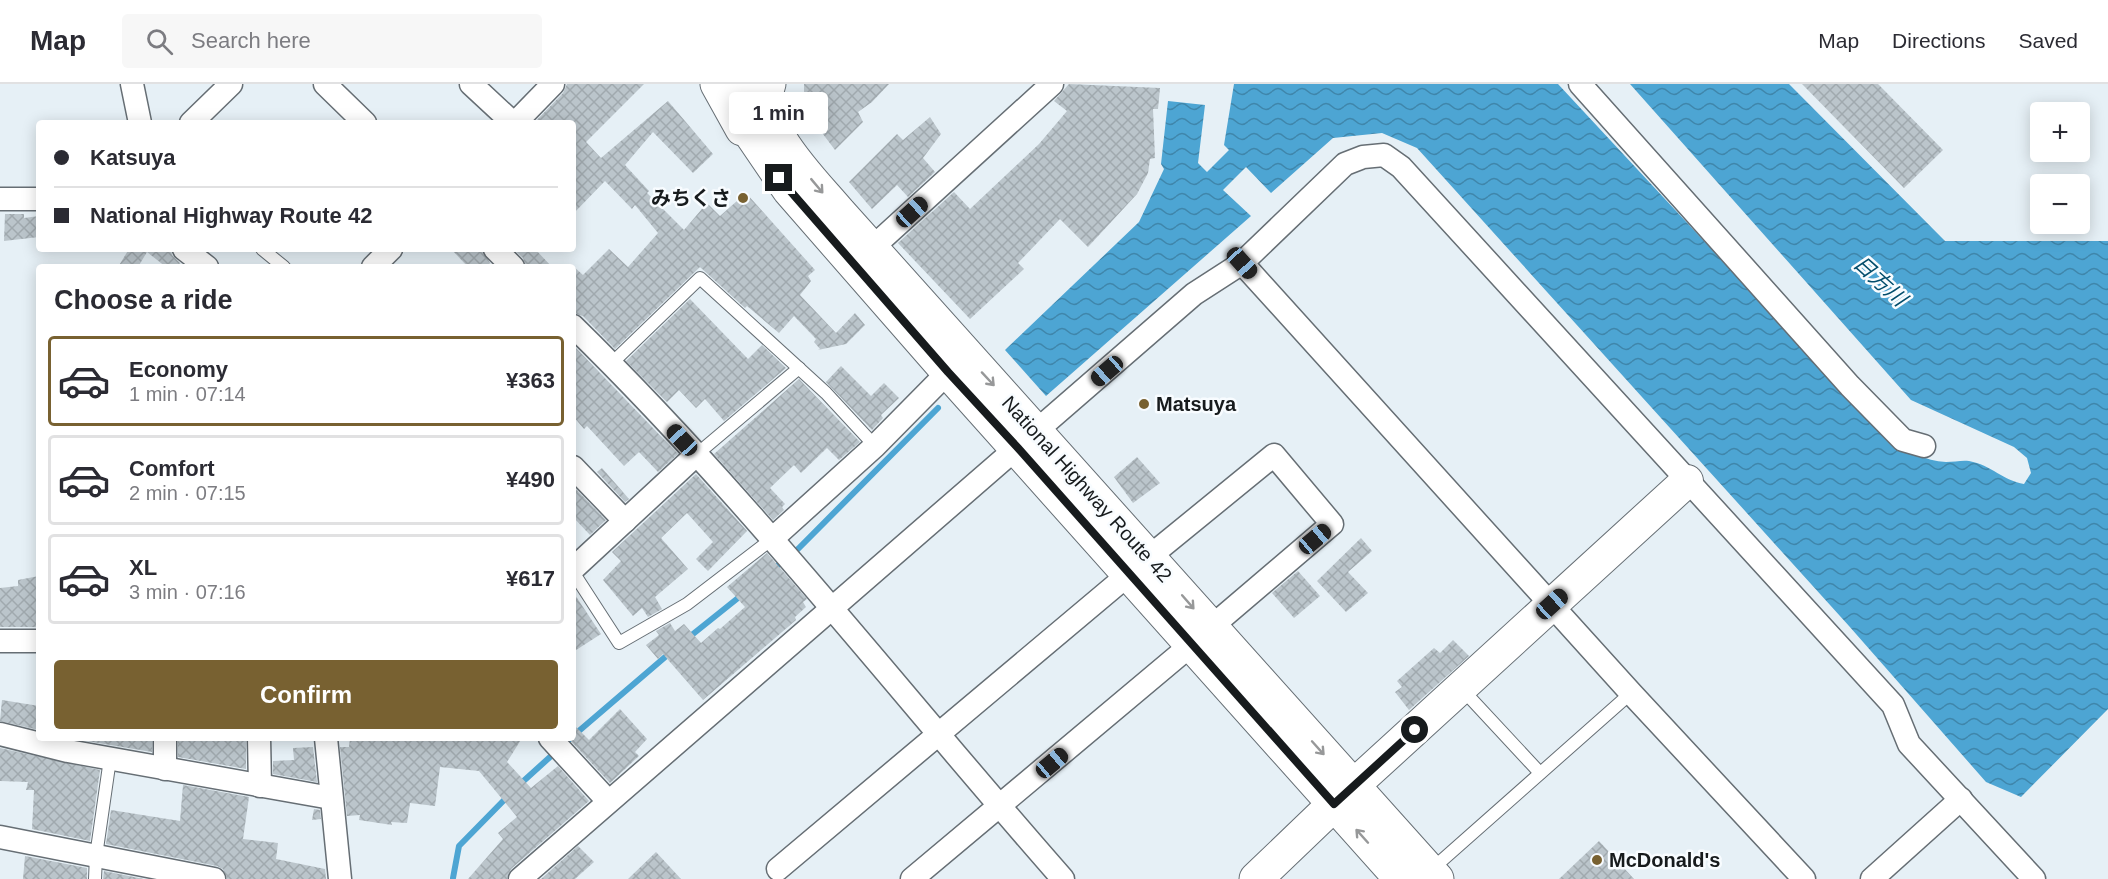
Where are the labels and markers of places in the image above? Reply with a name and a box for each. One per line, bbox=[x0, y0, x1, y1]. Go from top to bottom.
place label: みちくさ bbox=[651, 187, 731, 209]
marker: みちくさ bbox=[736, 191, 750, 205]
place label: Matsuya bbox=[1156, 393, 1237, 415]
marker: Matsuya bbox=[1137, 397, 1151, 411]
place label: McDonald's bbox=[1609, 849, 1720, 871]
marker: McDonald's bbox=[1590, 853, 1604, 867]

